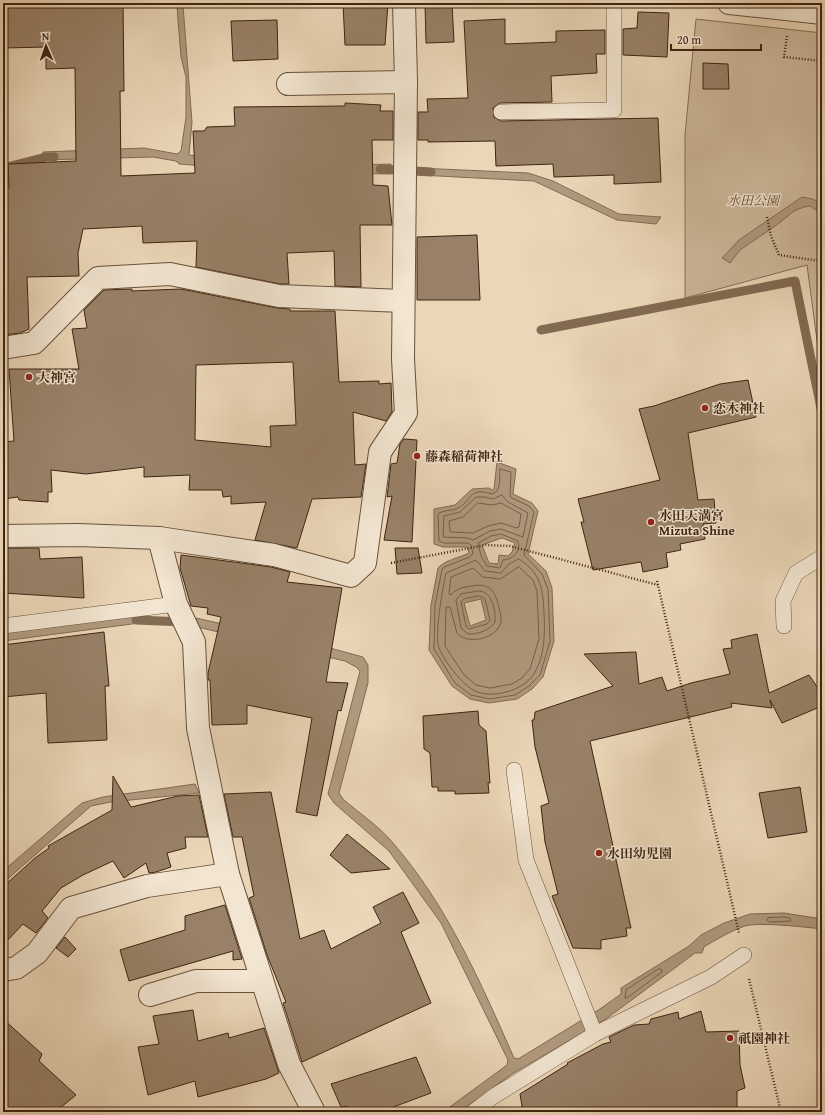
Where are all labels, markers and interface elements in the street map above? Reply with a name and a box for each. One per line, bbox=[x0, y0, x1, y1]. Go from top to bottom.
north arrow bbox=[26, 26, 66, 66]
scale bar bbox=[671, 26, 761, 52]
text: N bbox=[42, 28, 50, 44]
text: 20 m bbox=[677, 31, 701, 48]
park label: 水田公園 bbox=[727, 191, 781, 210]
place label: 大神宮 bbox=[37, 368, 76, 387]
marker: 大神宮 bbox=[24, 372, 34, 382]
place label: 恋木神社 bbox=[713, 399, 765, 418]
marker: 恋木神社 bbox=[700, 403, 710, 413]
place label: 藤森稲荷神社 bbox=[425, 447, 503, 466]
marker: 藤森稲荷神社 bbox=[412, 451, 422, 461]
place label: 水田天満宮 Mizuta Shine bbox=[659, 506, 735, 540]
marker: 水田天満宮 Mizuta Shine bbox=[646, 517, 656, 527]
place label: 水田幼児園 bbox=[607, 844, 672, 863]
marker: 水田幼児園 bbox=[594, 848, 604, 858]
place label: 祇園神社 bbox=[738, 1029, 790, 1048]
marker: 祇園神社 bbox=[725, 1033, 735, 1043]

